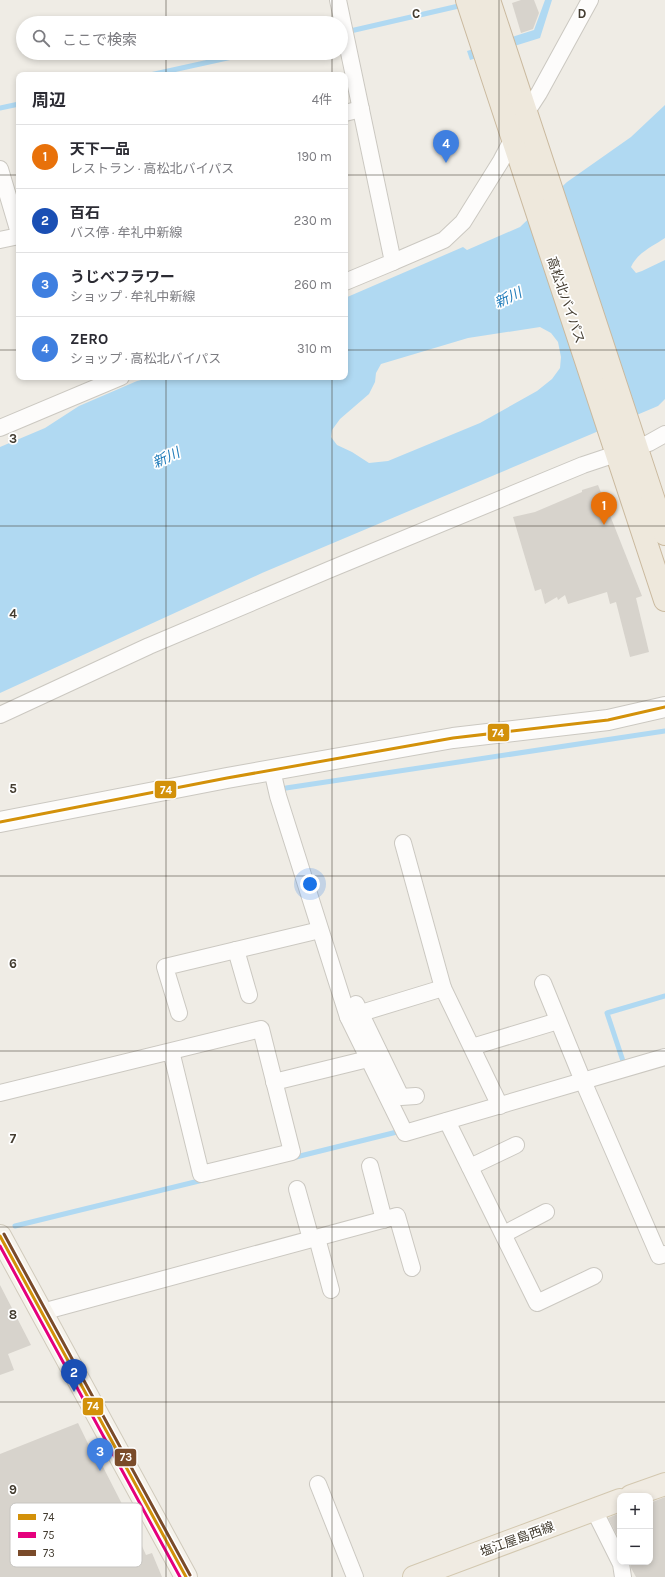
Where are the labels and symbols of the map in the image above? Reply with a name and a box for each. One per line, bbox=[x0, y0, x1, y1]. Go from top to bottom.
text: C bbox=[412, 6, 420, 21]
text: D bbox=[578, 6, 587, 21]
pin: 4 bbox=[433, 130, 459, 163]
street label: 高松北バイパス bbox=[544, 255, 588, 345]
water label: 新川 bbox=[492, 284, 526, 312]
text: 3 bbox=[9, 431, 17, 446]
water label: 新川 bbox=[150, 444, 184, 472]
pin: 1 bbox=[591, 492, 617, 525]
text: 4 bbox=[9, 606, 17, 621]
line badge: 74 bbox=[487, 723, 510, 742]
text: 74 bbox=[492, 727, 504, 740]
line badge: 74 bbox=[154, 780, 177, 799]
text: 5 bbox=[9, 781, 17, 796]
text: 74 bbox=[160, 784, 172, 797]
your location bbox=[300, 874, 320, 894]
text: 6 bbox=[9, 956, 17, 971]
text: 7 bbox=[10, 1131, 17, 1146]
text: 8 bbox=[9, 1307, 17, 1322]
pin: 2 bbox=[61, 1359, 87, 1392]
line badge: 74 bbox=[82, 1397, 104, 1416]
text: 74 bbox=[87, 1400, 99, 1413]
pin: 3 bbox=[87, 1438, 113, 1471]
line badge: 73 bbox=[114, 1448, 137, 1467]
text: 73 bbox=[120, 1451, 132, 1464]
text: 9 bbox=[9, 1482, 17, 1497]
legend bbox=[10, 1503, 142, 1567]
text: 74 bbox=[43, 1511, 54, 1524]
street label: 塩江屋島西線 bbox=[478, 1519, 556, 1559]
text: 75 bbox=[43, 1529, 54, 1542]
text: 73 bbox=[43, 1547, 55, 1560]

